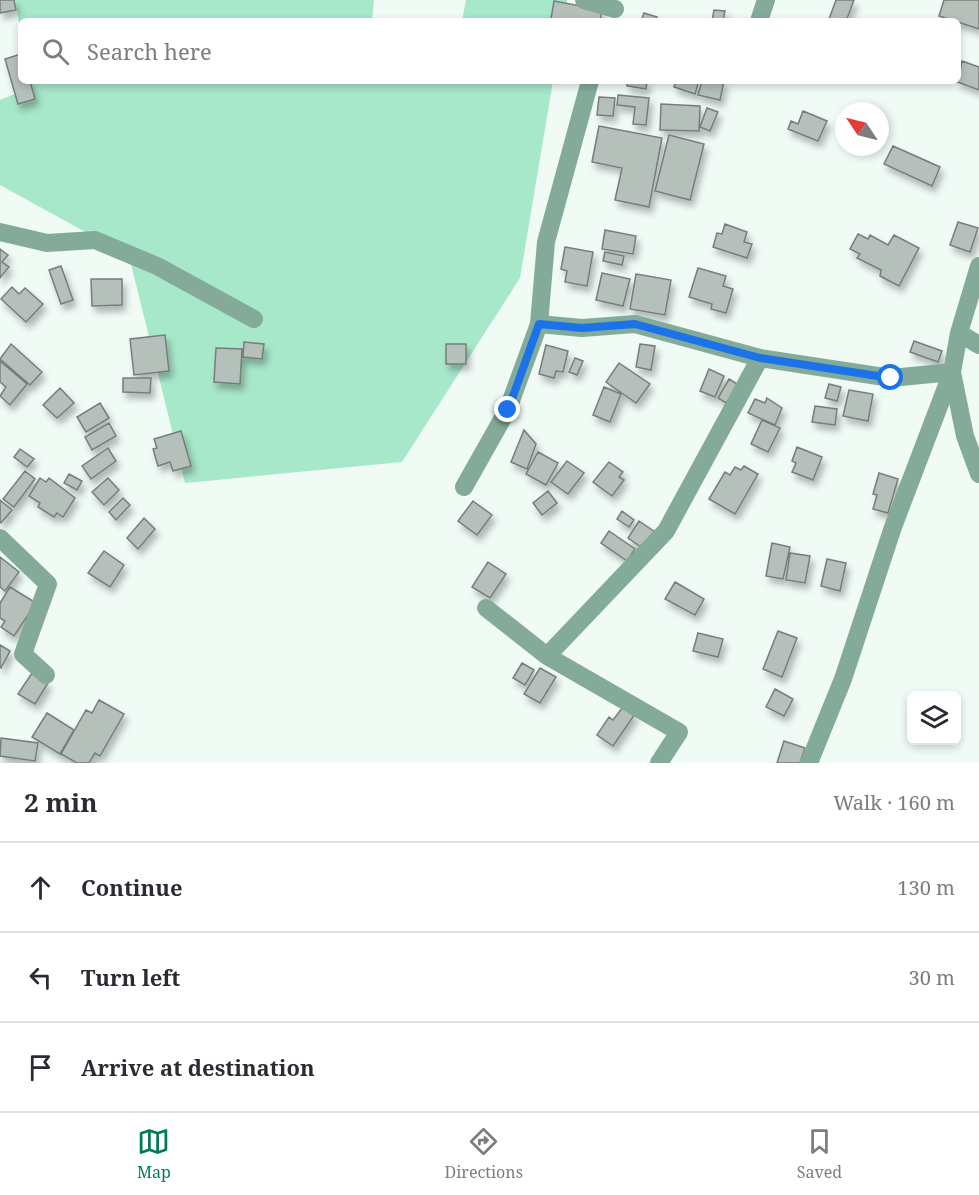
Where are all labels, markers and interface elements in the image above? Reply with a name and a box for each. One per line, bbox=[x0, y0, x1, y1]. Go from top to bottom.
search box bbox=[18, 18, 961, 84]
icon: search bbox=[39, 35, 72, 68]
text: Search here bbox=[87, 36, 212, 66]
north arrow bbox=[835, 102, 889, 156]
route start bbox=[877, 364, 903, 390]
route end bbox=[494, 396, 520, 422]
map controls bbox=[907, 691, 961, 745]
button: layers bbox=[907, 691, 961, 745]
text: 2 min bbox=[24, 784, 98, 820]
text: Walk · 160 m bbox=[833, 789, 955, 816]
icon: ahead bbox=[24, 871, 57, 904]
text: Continue bbox=[81, 872, 183, 902]
text: 130 m bbox=[897, 874, 955, 901]
icon: left bbox=[24, 961, 57, 994]
text: Turn left bbox=[81, 962, 180, 992]
text: 30 m bbox=[909, 964, 955, 991]
icon: arrive bbox=[24, 1051, 57, 1084]
text: Arrive at destination bbox=[81, 1052, 315, 1082]
tab: Map bbox=[137, 1125, 171, 1183]
tab: Directions bbox=[445, 1125, 523, 1183]
tab: Saved bbox=[797, 1125, 842, 1183]

